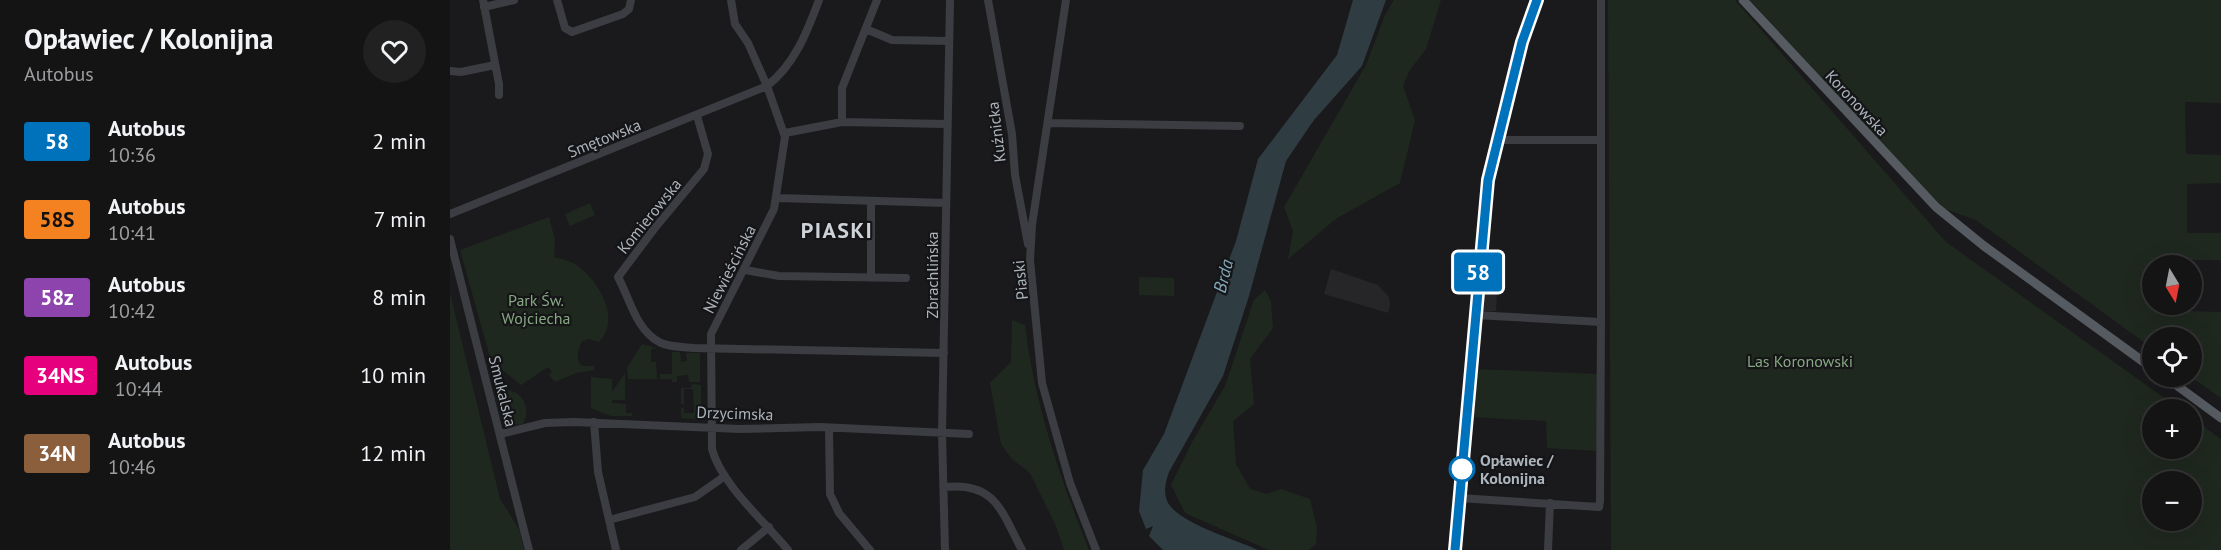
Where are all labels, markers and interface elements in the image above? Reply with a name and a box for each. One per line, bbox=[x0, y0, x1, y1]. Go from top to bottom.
text: Opławiec / Kolonijna bbox=[24, 20, 273, 57]
button: heart bbox=[363, 20, 426, 83]
text: Autobus bbox=[24, 61, 94, 87]
street label: Koronowska bbox=[1821, 66, 1893, 140]
street label: Kuźnicka bbox=[982, 101, 1010, 163]
text: Autobus bbox=[108, 114, 185, 142]
street label: Smętowska bbox=[564, 114, 644, 162]
text: 2 min bbox=[372, 127, 426, 155]
text: 58 bbox=[45, 128, 69, 155]
text: 10:36 bbox=[108, 142, 156, 168]
street label: Komierowska bbox=[613, 174, 685, 258]
text: Autobus bbox=[108, 192, 185, 220]
text: 7 min bbox=[374, 205, 426, 233]
text: 58S bbox=[40, 206, 74, 233]
district label: PIASKI bbox=[801, 216, 873, 244]
text: 10:41 bbox=[108, 220, 156, 246]
street label: Niewieścińska bbox=[698, 221, 760, 317]
street label: Zbrachlińska bbox=[922, 232, 942, 318]
line badge: 58 bbox=[1451, 252, 1505, 292]
north arrow bbox=[2142, 255, 2202, 315]
map controls bbox=[2142, 255, 2202, 531]
water label: Brda bbox=[1208, 257, 1238, 295]
street label: Piaski bbox=[1008, 259, 1032, 301]
text: 58 bbox=[1466, 259, 1490, 286]
text: Autobus bbox=[108, 270, 185, 298]
text: 8 min bbox=[372, 283, 426, 311]
text: 58z bbox=[40, 284, 74, 311]
park label: Park Św. Wojciecha bbox=[502, 290, 570, 328]
text: 10:42 bbox=[108, 298, 156, 324]
button: locate bbox=[2142, 327, 2202, 387]
text: Autobus bbox=[115, 348, 192, 376]
park label: Las Koronowski bbox=[1747, 351, 1853, 371]
street label: Smukalska bbox=[484, 353, 522, 429]
text: 10 min bbox=[360, 361, 426, 389]
text: 34NS bbox=[36, 362, 85, 389]
text: 10:44 bbox=[115, 376, 163, 402]
button: + bbox=[2142, 399, 2202, 459]
street label: Drzycimska bbox=[696, 402, 774, 424]
text: Autobus bbox=[108, 426, 185, 454]
text: 12 min bbox=[360, 439, 426, 467]
text: 34N bbox=[38, 440, 76, 467]
place label: Opławiec / Kolonijna bbox=[1480, 450, 1554, 488]
text: 10:46 bbox=[108, 454, 156, 480]
marker: Opławiec / Kolonijna bbox=[1449, 456, 1475, 482]
button: − bbox=[2142, 471, 2202, 531]

